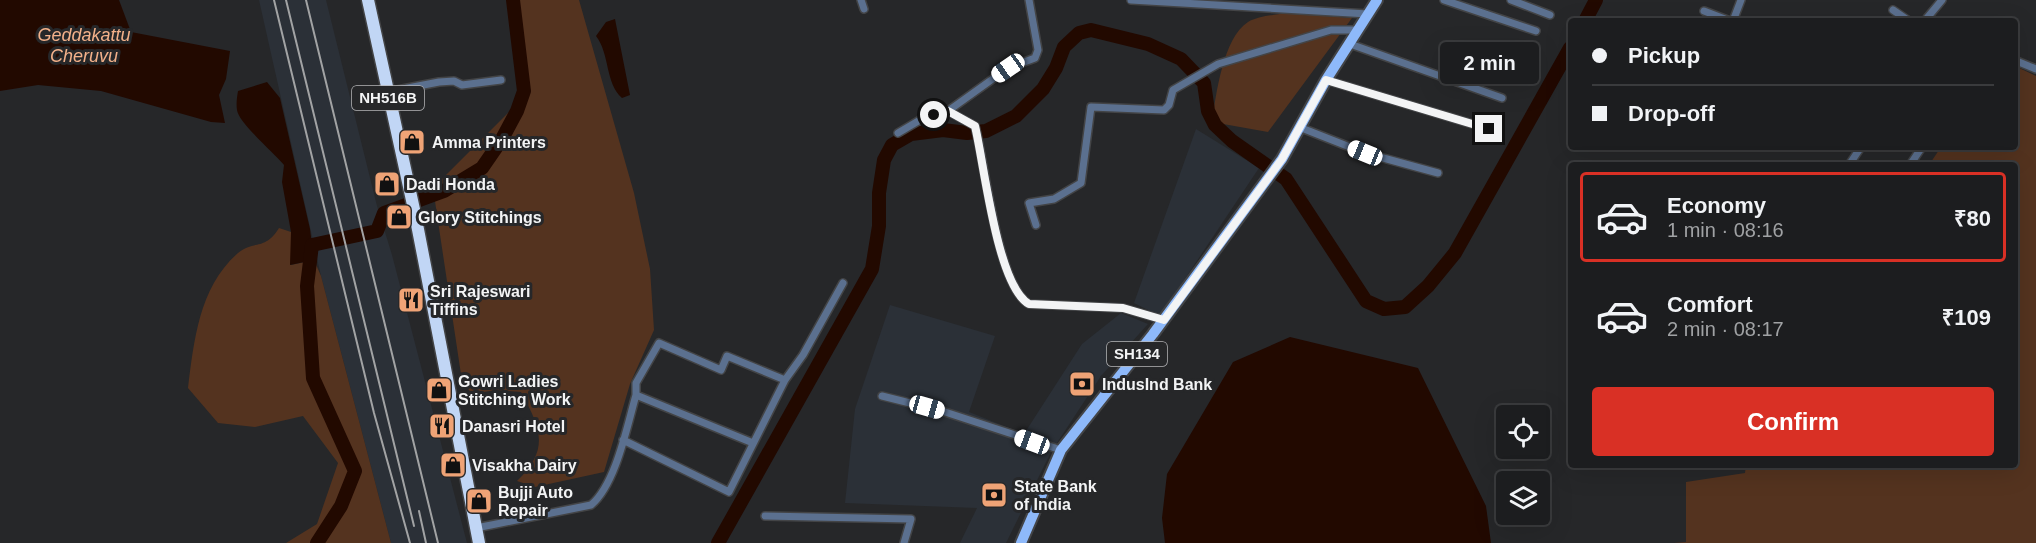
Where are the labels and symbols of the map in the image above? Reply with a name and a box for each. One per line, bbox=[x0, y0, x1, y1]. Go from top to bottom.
water label: Geddakattu Cheruvu bbox=[37, 25, 131, 66]
callout: 2 min bbox=[1440, 42, 1538, 84]
car bbox=[988, 50, 1028, 86]
road number: NH516B bbox=[352, 86, 424, 110]
route start bbox=[920, 101, 947, 128]
route end bbox=[1475, 115, 1502, 142]
shop icon: Amma Printers bbox=[397, 127, 427, 157]
place label: Amma Printers bbox=[432, 134, 546, 151]
car bbox=[1345, 138, 1385, 168]
shop icon: Dadi Honda bbox=[372, 169, 402, 199]
place label: Dadi Honda bbox=[406, 176, 495, 193]
shop icon: Glory Stitchings bbox=[384, 202, 414, 232]
place label: Glory Stitchings bbox=[418, 209, 542, 226]
place label: Sri Rajeswari Tiffins bbox=[430, 283, 531, 318]
restaurant icon: Sri Rajeswari Tiffins bbox=[396, 285, 426, 315]
road number: SH134 bbox=[1107, 342, 1167, 366]
bank icon: IndusInd Bank bbox=[1067, 369, 1097, 399]
place label: Gowri Ladies Stitching Work bbox=[458, 373, 571, 408]
shop icon: Gowri Ladies Stitching Work bbox=[424, 375, 454, 405]
place label: IndusInd Bank bbox=[1102, 376, 1212, 393]
car bbox=[907, 393, 947, 421]
restaurant icon: Danasri Hotel bbox=[427, 411, 457, 441]
place label: Danasri Hotel bbox=[462, 418, 565, 435]
car bbox=[1012, 427, 1052, 457]
shop icon: Visakha Dairy bbox=[438, 450, 468, 480]
place label: Visakha Dairy bbox=[472, 457, 577, 474]
place label: State Bank of India bbox=[1014, 478, 1097, 513]
bank icon: State Bank of India bbox=[979, 480, 1009, 510]
place label: Bujji Auto Repair bbox=[498, 484, 573, 519]
shop icon: Bujji Auto Repair bbox=[464, 486, 494, 516]

